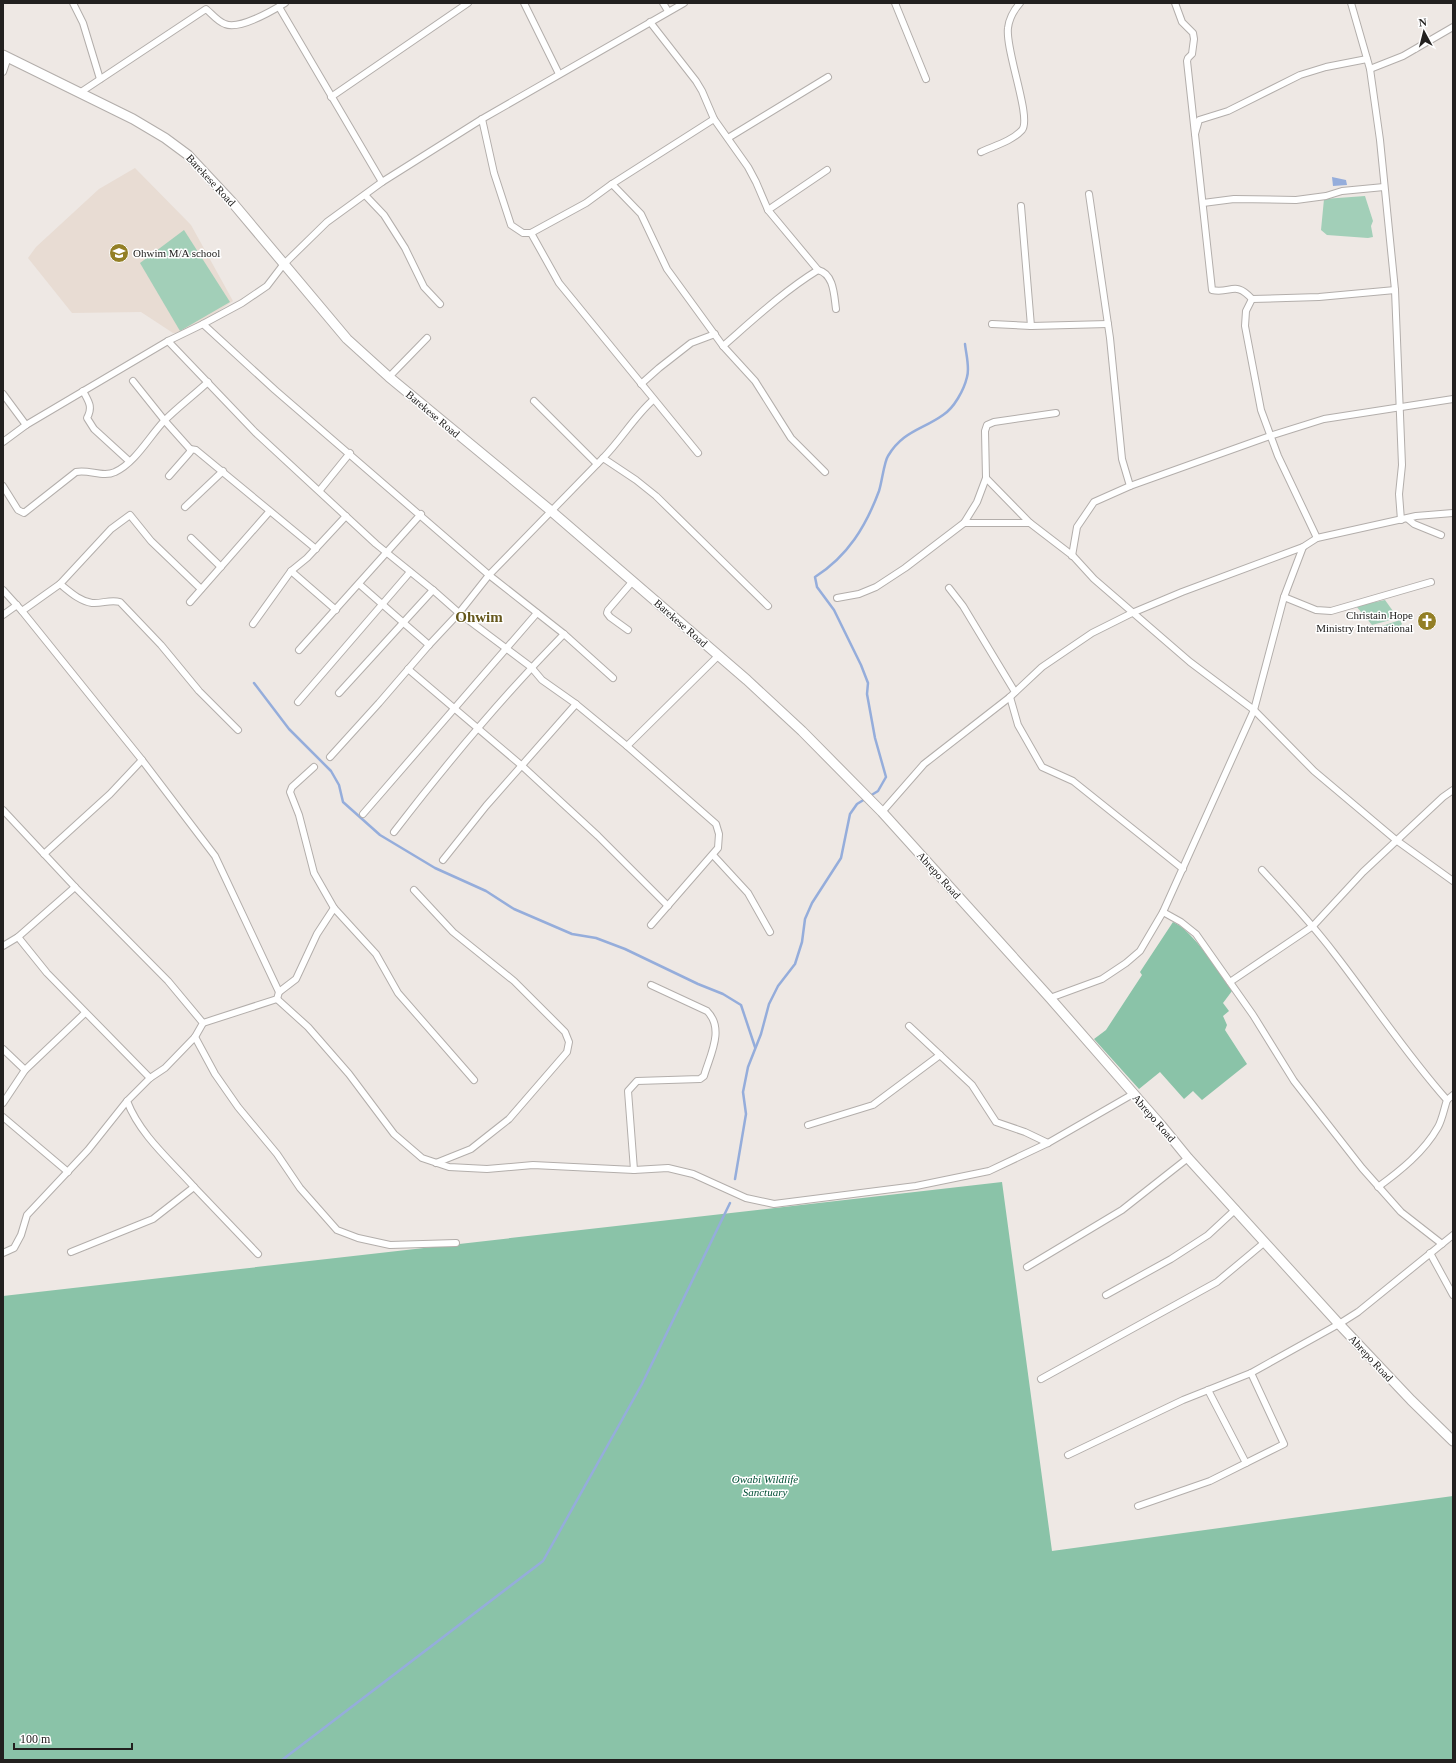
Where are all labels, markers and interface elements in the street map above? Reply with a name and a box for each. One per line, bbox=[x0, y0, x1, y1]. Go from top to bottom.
north arrow bbox=[1404, 12, 1444, 52]
text: N bbox=[1418, 16, 1428, 29]
street label: Barekese Road bbox=[184, 152, 238, 209]
school or university icon: Ohwim M/A school bbox=[108, 242, 130, 264]
place label: Ohwim M/A school bbox=[133, 247, 220, 259]
street label: Barekese Road bbox=[404, 388, 463, 440]
street label: Barekese Road bbox=[652, 597, 710, 650]
district label: Ohwim bbox=[455, 609, 503, 625]
place label: Christain Hope Ministry International bbox=[1316, 609, 1413, 634]
church icon: Christain Hope Ministry International bbox=[1416, 610, 1438, 632]
street label: Abrepo Road bbox=[915, 849, 964, 901]
street label: Abrepo Road bbox=[1130, 1092, 1178, 1145]
street label: Abrepo Road bbox=[1347, 1332, 1396, 1384]
park label: Owabi Wildlife Sanctuary bbox=[732, 1473, 798, 1498]
scale bar bbox=[14, 1725, 132, 1751]
text: 100 m bbox=[20, 1732, 51, 1746]

